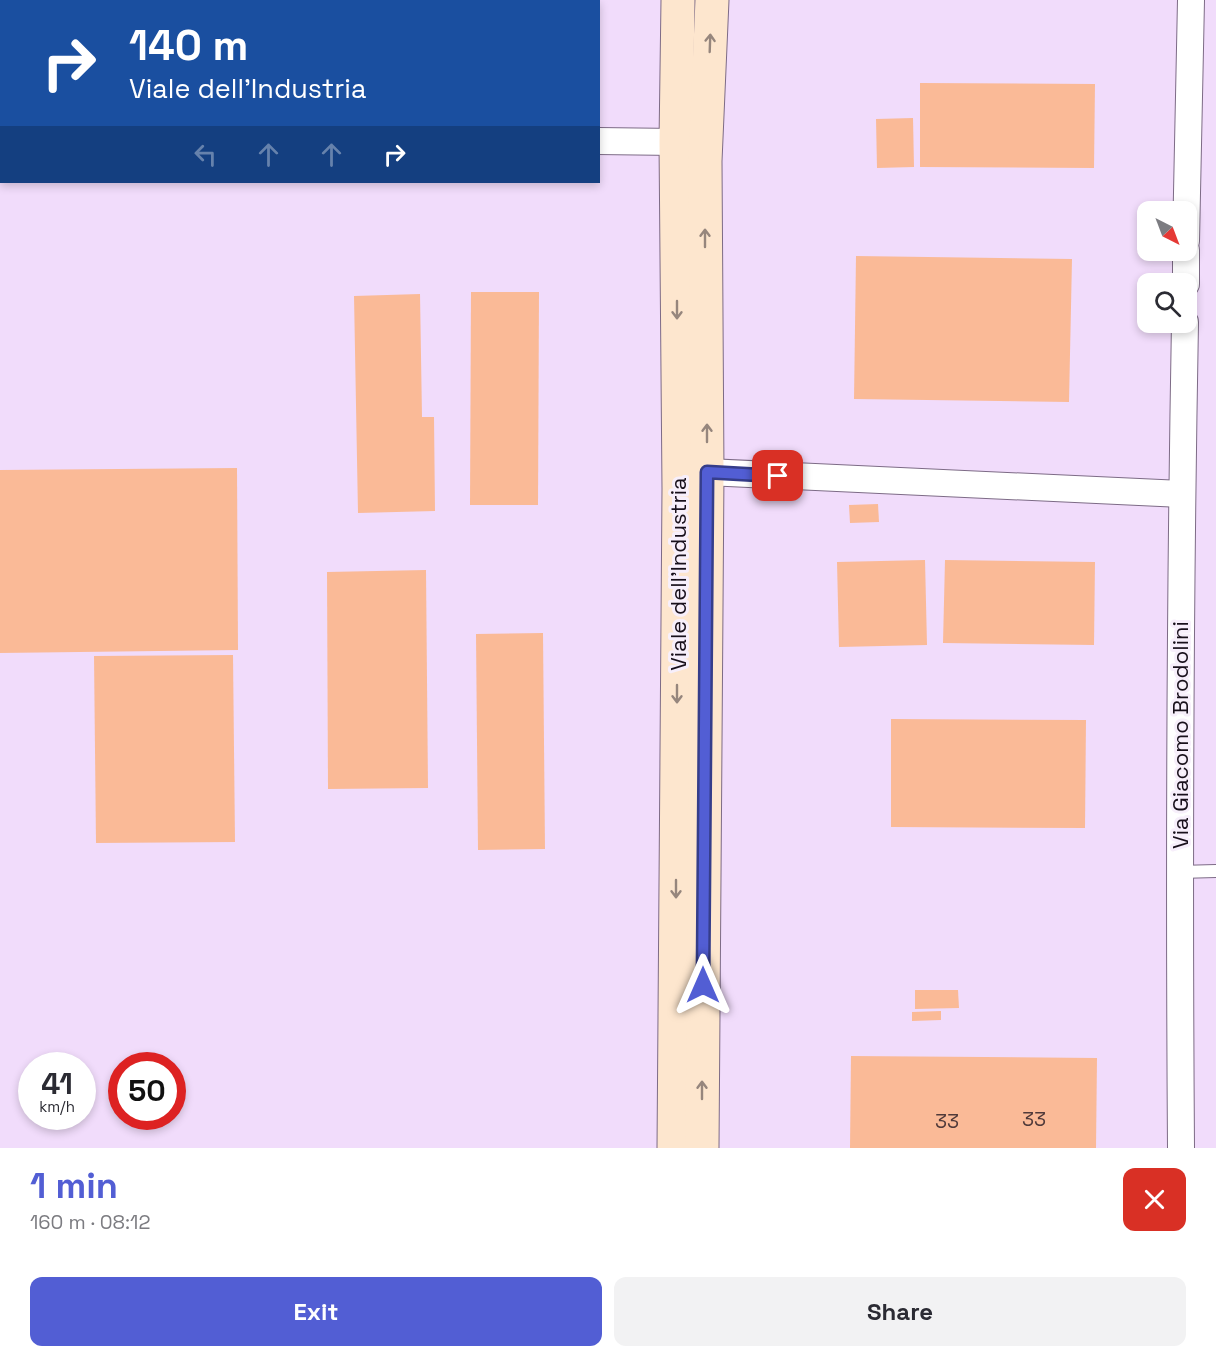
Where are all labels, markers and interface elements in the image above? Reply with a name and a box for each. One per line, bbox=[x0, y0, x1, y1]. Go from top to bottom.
text: 140 m bbox=[129, 19, 248, 72]
icon: right bbox=[30, 24, 108, 102]
one-way arrow bbox=[704, 33, 715, 53]
text: Viale dell'Industria bbox=[129, 71, 366, 106]
icon: left bbox=[189, 138, 222, 171]
icon: ahead bbox=[252, 138, 285, 171]
icon: ahead bbox=[315, 138, 348, 171]
icon: right bbox=[378, 138, 411, 171]
north arrow bbox=[1137, 201, 1197, 261]
map controls bbox=[1137, 201, 1197, 333]
one-way arrow bbox=[699, 228, 711, 248]
button: search bbox=[1137, 273, 1197, 333]
one-way arrow bbox=[671, 300, 683, 320]
one-way arrow bbox=[701, 423, 713, 443]
pin bbox=[752, 450, 803, 501]
icon: arrive bbox=[761, 459, 794, 492]
street label: Viale dell'Industria bbox=[664, 477, 692, 671]
street label: Via Giacomo Brodolini bbox=[1166, 621, 1194, 849]
one-way arrow bbox=[671, 684, 683, 704]
one-way arrow bbox=[670, 879, 682, 899]
position arrow bbox=[671, 953, 735, 1017]
speed limit sign: 50 bbox=[108, 1052, 186, 1130]
text: 41 bbox=[41, 1064, 73, 1103]
one-way arrow bbox=[696, 1080, 708, 1100]
text: km/h bbox=[39, 1097, 75, 1116]
house number: 33 bbox=[1022, 1106, 1046, 1132]
house number: 33 bbox=[935, 1108, 959, 1134]
text: 1 min bbox=[30, 1163, 118, 1209]
button: close bbox=[1123, 1168, 1186, 1231]
text: 160 m · 08:12 bbox=[30, 1209, 151, 1235]
button: Exit bbox=[30, 1277, 602, 1346]
button: Share bbox=[614, 1277, 1186, 1346]

